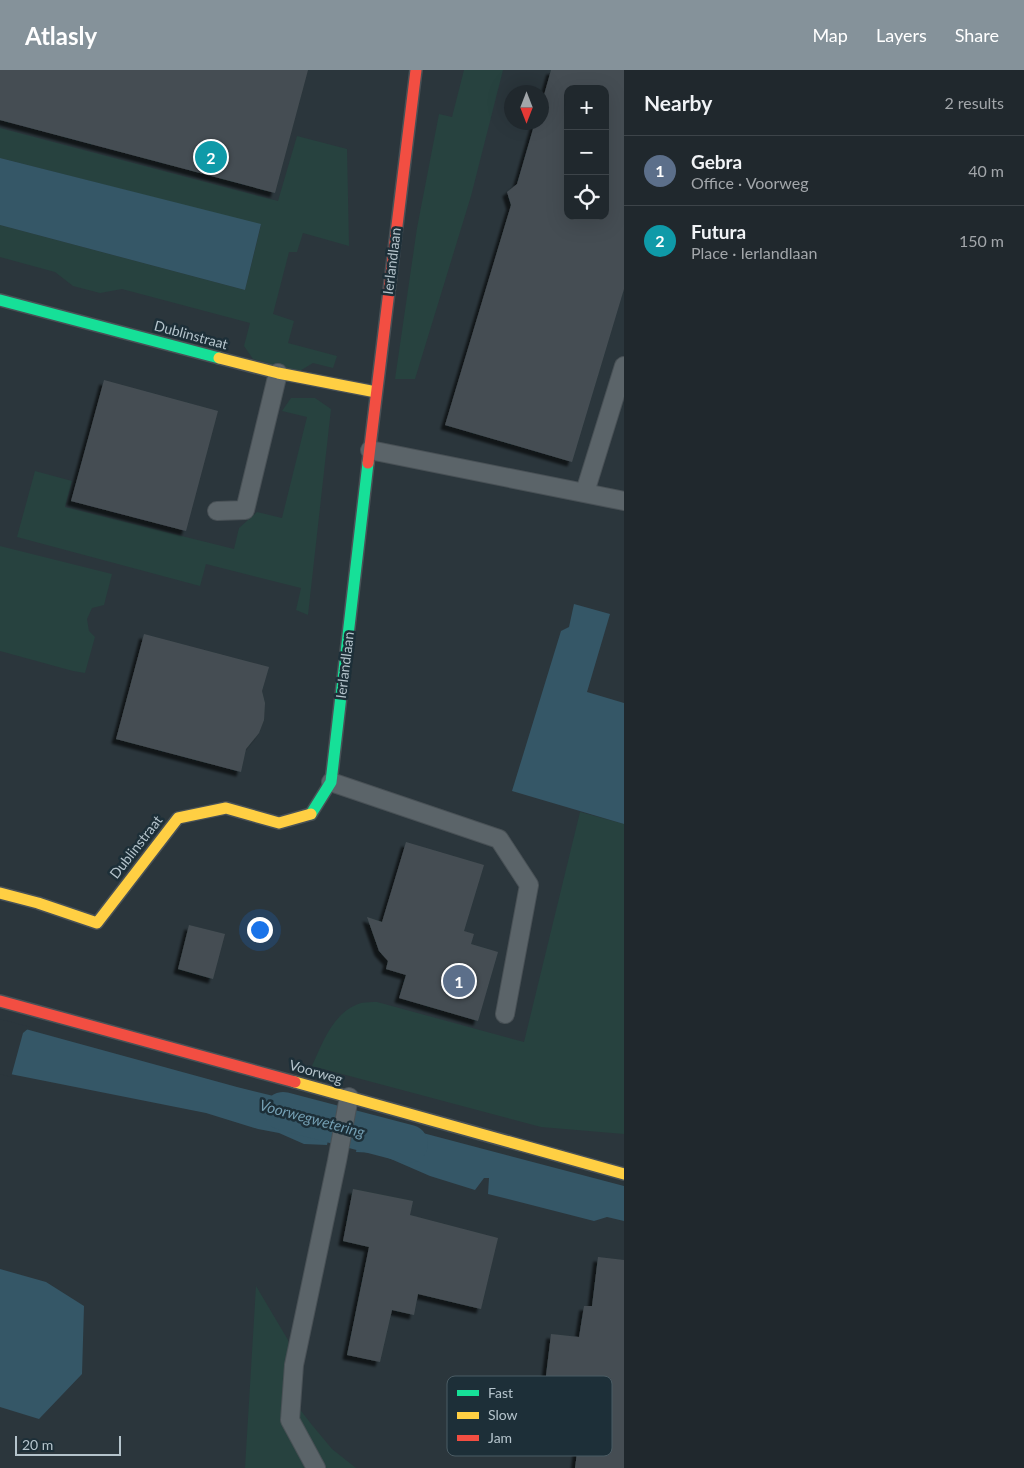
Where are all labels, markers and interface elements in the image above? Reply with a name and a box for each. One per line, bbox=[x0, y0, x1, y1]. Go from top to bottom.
text: Atlasly bbox=[25, 21, 97, 50]
text: Map bbox=[812, 24, 848, 46]
text: Layers bbox=[876, 24, 927, 46]
text: Share bbox=[955, 24, 999, 46]
north arrow bbox=[504, 85, 549, 130]
map controls bbox=[564, 85, 609, 220]
button: + bbox=[564, 85, 609, 130]
text: Nearby bbox=[644, 90, 712, 115]
text: 2 results bbox=[944, 93, 1004, 112]
button: − bbox=[564, 130, 609, 175]
pin: 2 bbox=[195, 138, 227, 176]
text: Gebra bbox=[691, 150, 742, 173]
text: 1 bbox=[655, 161, 665, 180]
text: 40 m bbox=[968, 161, 1004, 180]
text: Office · Voorweg bbox=[691, 173, 809, 192]
button: locate bbox=[564, 175, 609, 220]
text: Futura bbox=[691, 220, 746, 243]
street label: Ierlandlaan bbox=[379, 227, 404, 295]
text: 2 bbox=[655, 231, 665, 250]
text: 150 m bbox=[959, 231, 1004, 250]
text: Place · Ierlandlaan bbox=[691, 243, 817, 262]
street label: Dublinstraat bbox=[152, 317, 230, 353]
street label: Ierlandlaan bbox=[332, 631, 357, 699]
street label: Dublinstraat bbox=[106, 812, 166, 882]
your location bbox=[247, 917, 273, 943]
pin: 1 bbox=[443, 962, 475, 1000]
street label: Voorweg bbox=[287, 1056, 345, 1087]
water label: Voorwegwetering bbox=[258, 1095, 368, 1141]
legend bbox=[447, 1376, 612, 1456]
text: Fast bbox=[488, 1384, 513, 1401]
text: Slow bbox=[488, 1406, 518, 1423]
text: Jam bbox=[488, 1429, 512, 1446]
scale bar bbox=[15, 1433, 121, 1456]
text: 20 m bbox=[22, 1436, 53, 1453]

